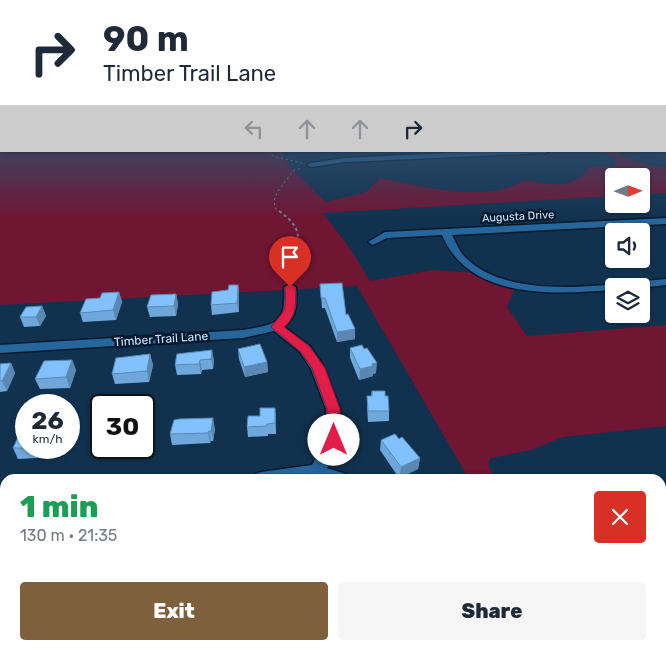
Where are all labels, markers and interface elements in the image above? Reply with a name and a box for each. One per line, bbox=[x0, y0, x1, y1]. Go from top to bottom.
text: 90 m bbox=[103, 18, 189, 60]
icon: right bbox=[20, 20, 85, 85]
text: Timber Trail Lane bbox=[103, 60, 276, 87]
icon: left bbox=[240, 115, 268, 143]
icon: ahead bbox=[293, 115, 321, 143]
icon: ahead bbox=[346, 115, 374, 143]
icon: right bbox=[399, 115, 427, 143]
north arrow bbox=[605, 168, 650, 212]
map controls bbox=[605, 168, 650, 323]
street label: Augusta Drive bbox=[482, 208, 554, 225]
button: sound bbox=[605, 223, 650, 268]
pin bbox=[269, 236, 311, 287]
icon: arrive bbox=[276, 243, 304, 271]
button: layers bbox=[605, 278, 650, 323]
street label: Timber Trail Lane bbox=[113, 329, 209, 349]
speed limit sign: 30 bbox=[90, 394, 155, 459]
text: 26 bbox=[31, 406, 64, 435]
position arrow bbox=[307, 413, 359, 465]
text: km/h bbox=[33, 432, 62, 446]
text: 1 min bbox=[20, 489, 98, 525]
button: close bbox=[594, 491, 646, 543]
text: 130 m · 21:35 bbox=[20, 526, 117, 545]
button: Exit bbox=[20, 582, 328, 640]
button: Share bbox=[338, 582, 646, 640]

